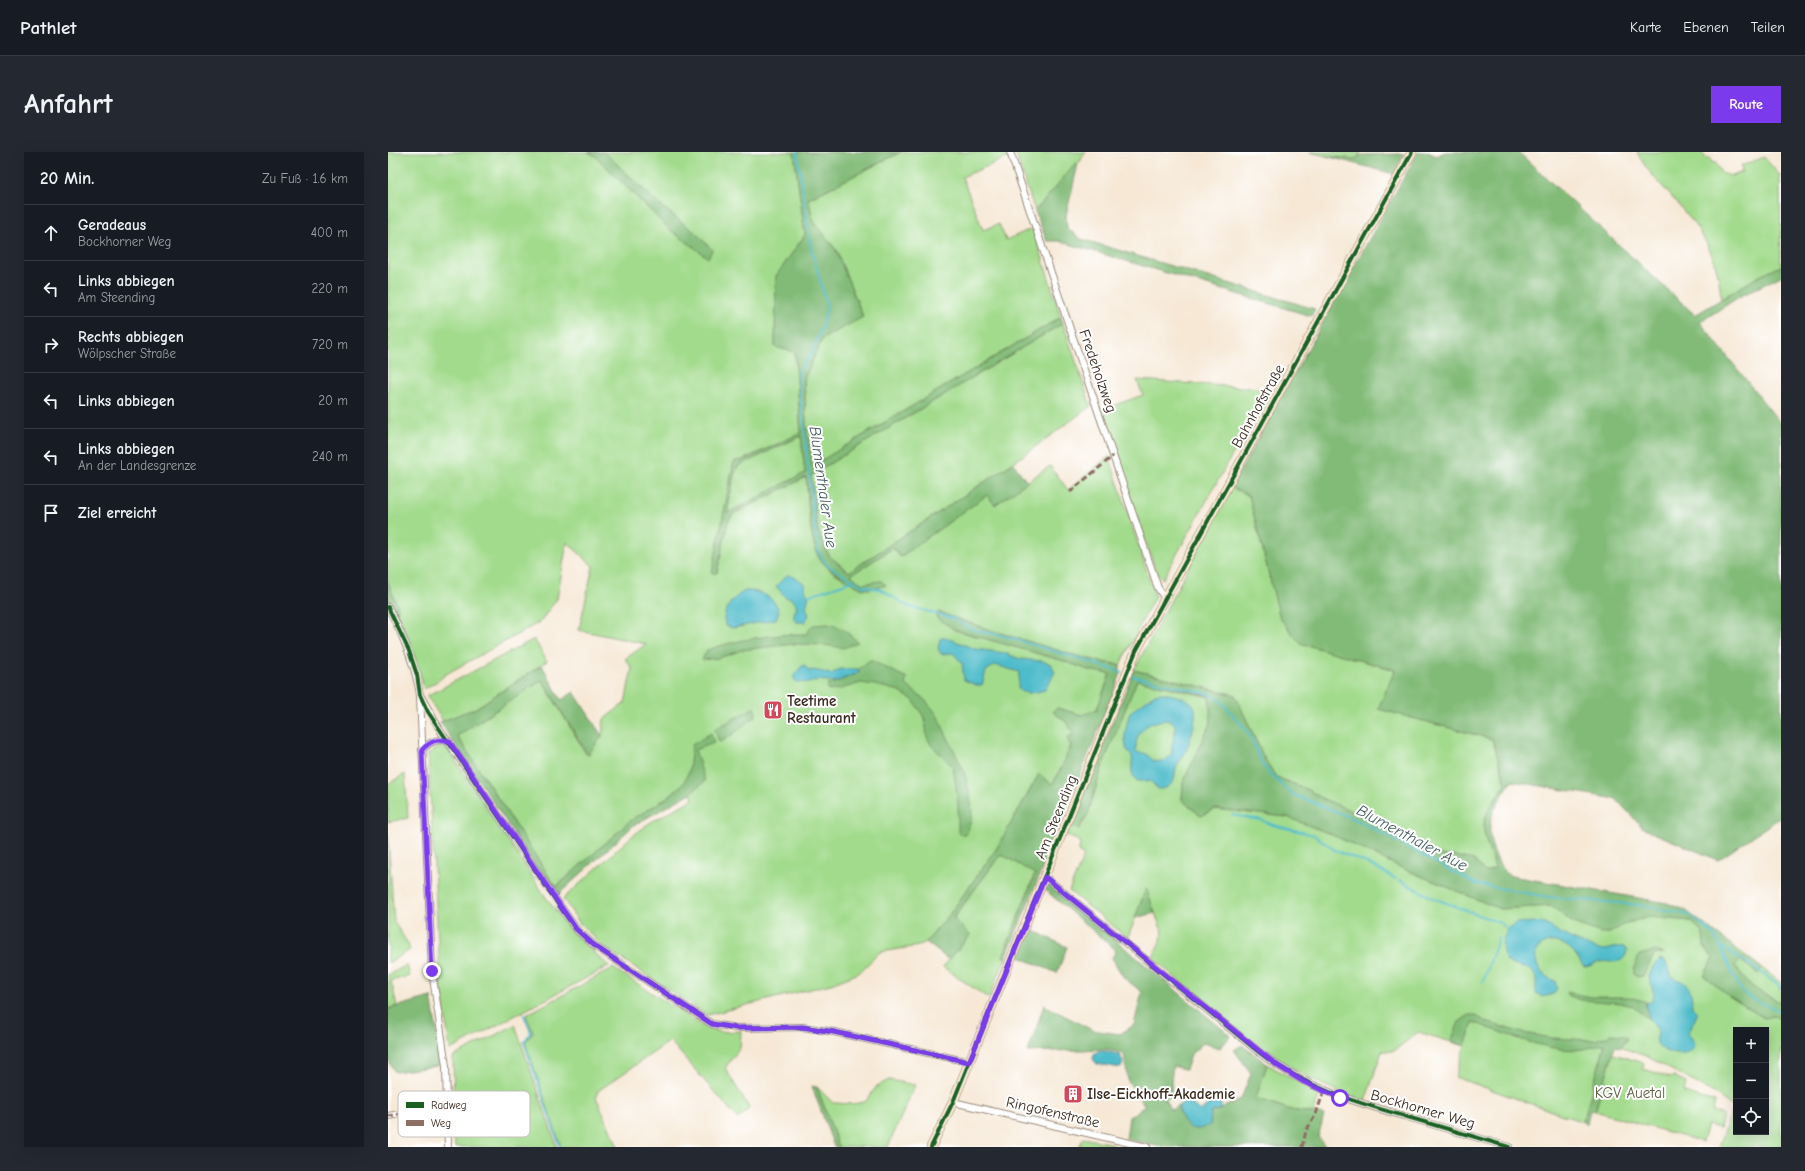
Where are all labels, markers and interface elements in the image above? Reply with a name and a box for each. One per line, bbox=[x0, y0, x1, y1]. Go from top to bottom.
text: Pathlet bbox=[20, 17, 76, 39]
text: Karte bbox=[1630, 19, 1661, 36]
text: Ebenen bbox=[1683, 19, 1729, 36]
text: Teilen bbox=[1751, 19, 1785, 36]
button: Route bbox=[1711, 86, 1781, 123]
text: Anfahrt bbox=[24, 88, 113, 120]
text: 20 Min. bbox=[40, 169, 94, 188]
text: Zu Fuß · 1.6 km bbox=[262, 171, 348, 186]
text: Geradeaus bbox=[78, 216, 146, 234]
icon: ahead bbox=[40, 222, 62, 244]
text: 400 m bbox=[311, 225, 348, 240]
text: Bockhorner Weg bbox=[78, 234, 172, 249]
text: Links abbiegen bbox=[78, 272, 175, 290]
icon: left bbox=[40, 278, 62, 300]
text: 220 m bbox=[311, 281, 348, 296]
text: Am Steending bbox=[78, 290, 155, 305]
street label: Fredeholzweg bbox=[1075, 327, 1121, 415]
text: Rechts abbiegen bbox=[78, 328, 184, 346]
icon: right bbox=[40, 334, 62, 356]
text: 720 m bbox=[312, 337, 348, 352]
text: Wölpscher Straße bbox=[78, 346, 176, 361]
street label: Bahnhofstraße bbox=[1228, 361, 1289, 451]
icon: left bbox=[40, 390, 62, 412]
text: Links abbiegen bbox=[78, 392, 175, 410]
text: 20 m bbox=[318, 393, 348, 408]
water label: Blumenthaler Aue bbox=[806, 425, 840, 549]
text: Links abbiegen bbox=[78, 440, 175, 458]
icon: left bbox=[40, 446, 62, 468]
text: 240 m bbox=[312, 449, 348, 464]
text: An der Landesgrenze bbox=[78, 458, 196, 473]
icon: arrive bbox=[40, 502, 62, 524]
text: Ziel erreicht bbox=[78, 504, 156, 522]
place label: Teetime Restaurant bbox=[787, 692, 857, 727]
restaurant icon: Teetime Restaurant bbox=[762, 699, 784, 721]
street label: Am Steending bbox=[1031, 772, 1081, 862]
water label: Blumenthaler Aue bbox=[1354, 801, 1470, 875]
route end bbox=[423, 962, 441, 980]
map controls bbox=[1733, 1027, 1769, 1135]
button: + bbox=[1733, 1027, 1769, 1063]
button: − bbox=[1733, 1063, 1769, 1099]
building icon: Ilse-Eickhoff-Akademie bbox=[1062, 1083, 1084, 1105]
park label: KGV Auetal bbox=[1595, 1084, 1665, 1102]
place label: Ilse-Eickhoff-Akademie bbox=[1087, 1085, 1235, 1103]
street label: Bockhorner Weg bbox=[1369, 1085, 1477, 1133]
route start bbox=[1331, 1089, 1349, 1107]
legend bbox=[398, 1091, 530, 1137]
street label: Ringofenstraße bbox=[1004, 1092, 1102, 1132]
text: Radweg bbox=[431, 1099, 467, 1112]
button: locate bbox=[1733, 1099, 1769, 1135]
text: Weg bbox=[431, 1117, 451, 1130]

